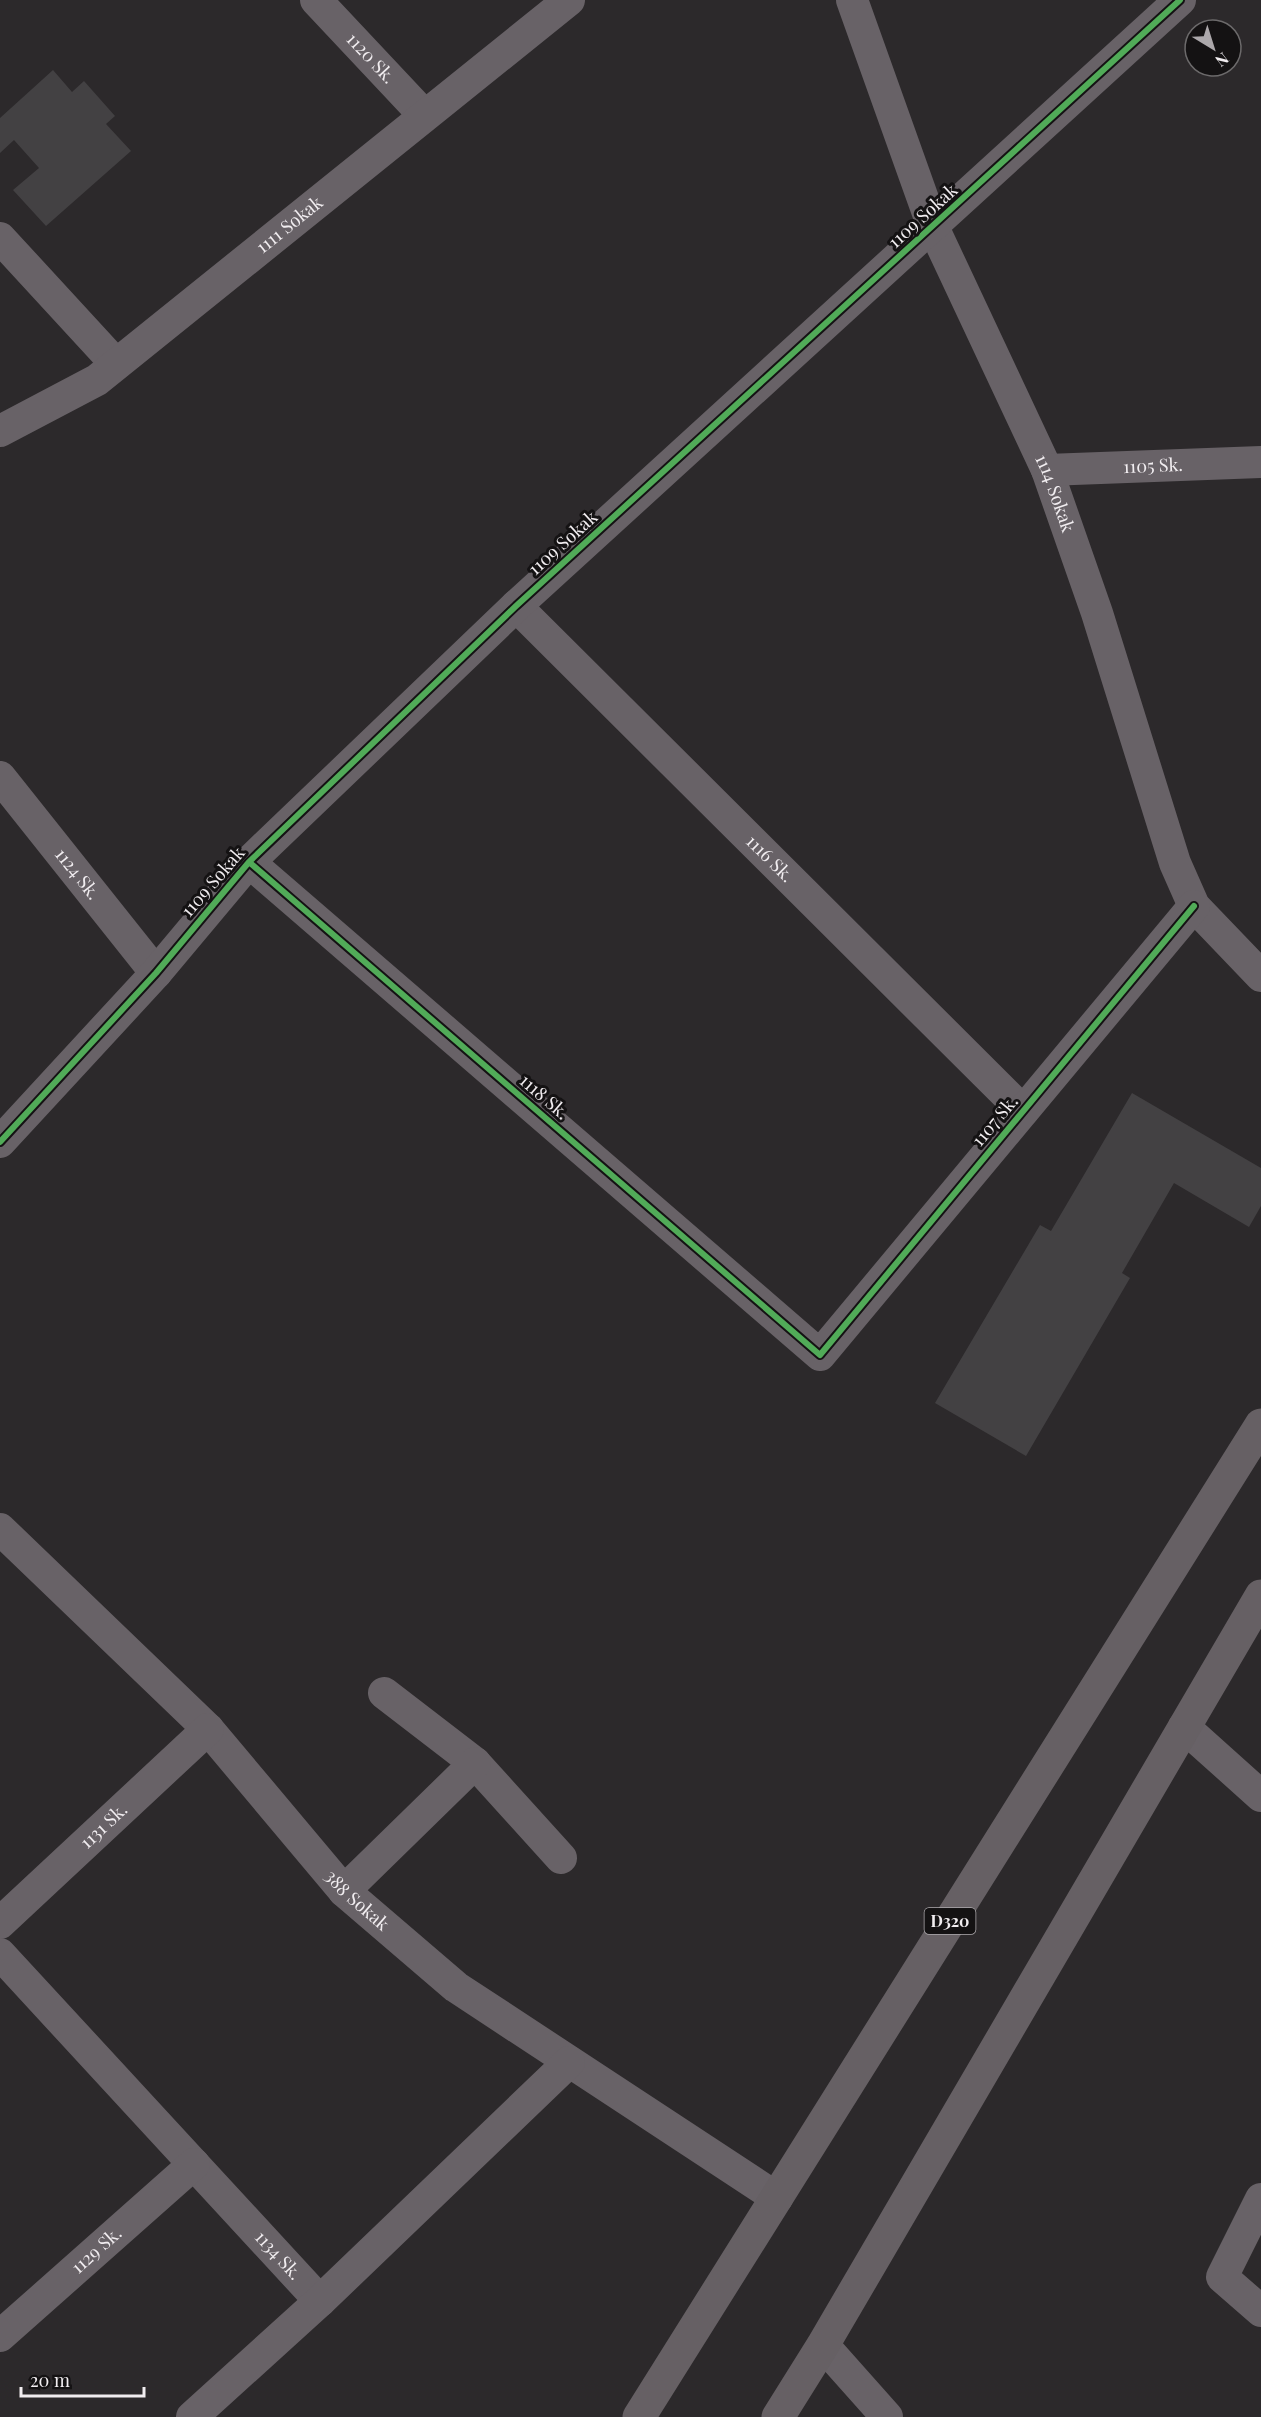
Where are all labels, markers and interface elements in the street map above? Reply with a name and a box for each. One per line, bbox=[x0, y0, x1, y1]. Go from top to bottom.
north arrow bbox=[1183, 18, 1243, 78]
street label: 1120 Sk. bbox=[342, 27, 401, 88]
text: N bbox=[1211, 48, 1234, 72]
street label: 1109 Sokak bbox=[882, 178, 962, 253]
street label: 1111 Sokak bbox=[251, 190, 328, 258]
street label: 1114 Sokak bbox=[1030, 450, 1081, 535]
street label: 1105 Sk. bbox=[1122, 452, 1183, 478]
street label: 1109 Sokak bbox=[522, 505, 602, 580]
street label: 1116 Sk. bbox=[741, 829, 799, 887]
street label: 1109 Sokak bbox=[175, 841, 249, 922]
street label: 1124 Sk. bbox=[50, 843, 106, 904]
street label: 1118 Sk. bbox=[515, 1068, 574, 1124]
street label: 1107 Sk. bbox=[966, 1090, 1023, 1151]
street label: 1131 Sk. bbox=[74, 1797, 132, 1853]
street label: 388 Sokak bbox=[320, 1864, 395, 1936]
road number: D320 bbox=[924, 1908, 976, 1934]
street label: 1129 Sk. bbox=[66, 2221, 126, 2278]
street label: 1134 Sk. bbox=[250, 2225, 307, 2284]
scale bar bbox=[21, 2360, 144, 2398]
text: 20 m bbox=[30, 2368, 70, 2392]

